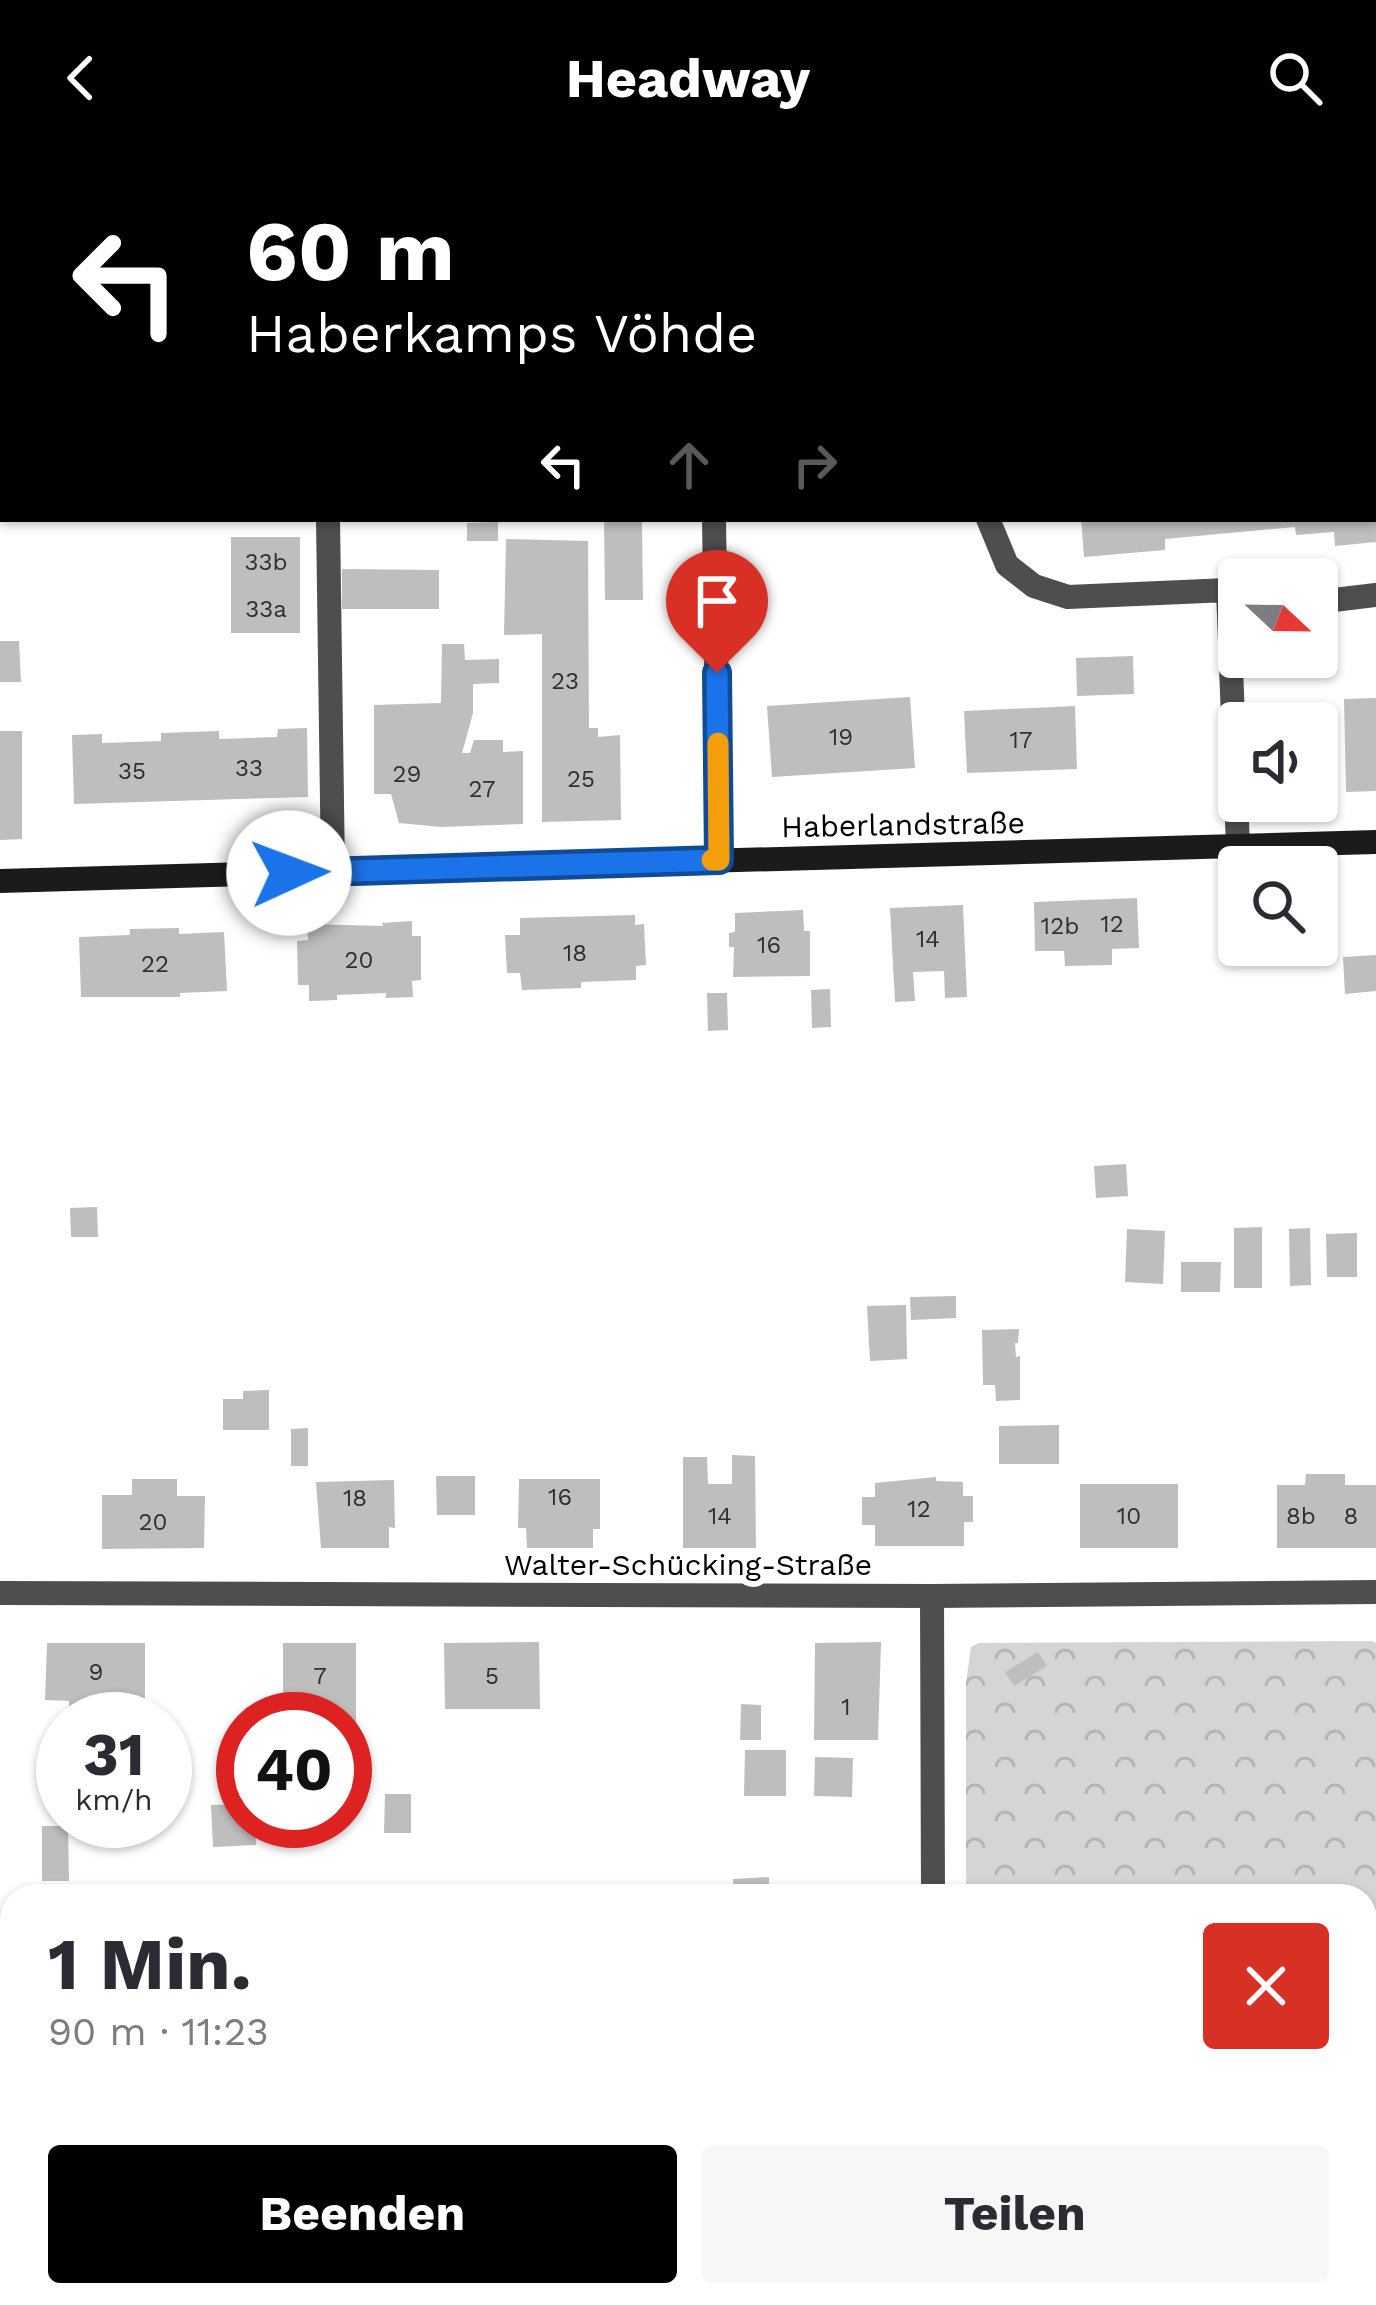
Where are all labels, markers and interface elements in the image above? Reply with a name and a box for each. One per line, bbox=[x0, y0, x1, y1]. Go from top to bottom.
icon: back bbox=[48, 45, 114, 111]
icon: search bbox=[1262, 45, 1328, 111]
text: Headway bbox=[566, 47, 810, 110]
text: 60 m bbox=[246, 202, 455, 300]
icon: left bbox=[48, 204, 204, 360]
text: Haberkamps Vöhde bbox=[246, 302, 757, 365]
icon: left bbox=[530, 432, 596, 498]
icon: ahead bbox=[656, 432, 722, 498]
icon: right bbox=[782, 432, 848, 498]
house number: 33b bbox=[244, 548, 288, 576]
pin bbox=[666, 550, 768, 673]
north arrow bbox=[1218, 558, 1338, 678]
map controls bbox=[1218, 558, 1338, 966]
icon: arrive bbox=[684, 568, 750, 634]
house number: 33a bbox=[245, 595, 287, 623]
house number: 23 bbox=[551, 667, 579, 695]
button: sound bbox=[1218, 702, 1338, 822]
house number: 19 bbox=[829, 723, 853, 751]
house number: 17 bbox=[1010, 726, 1032, 754]
house number: 33 bbox=[235, 754, 263, 782]
house number: 35 bbox=[118, 757, 146, 785]
house number: 29 bbox=[393, 760, 421, 788]
house number: 25 bbox=[567, 765, 595, 793]
house number: 27 bbox=[469, 775, 495, 803]
street label: Haberlandstraße bbox=[781, 805, 1025, 844]
position arrow bbox=[226, 810, 352, 936]
button: search bbox=[1218, 846, 1338, 966]
house number: 12 bbox=[1100, 910, 1124, 938]
house number: 12b bbox=[1041, 912, 1079, 940]
house number: 14 bbox=[916, 925, 940, 953]
house number: 16 bbox=[757, 931, 781, 959]
house number: 18 bbox=[563, 939, 587, 967]
house number: 20 bbox=[345, 946, 373, 974]
house number: 22 bbox=[141, 950, 169, 978]
house number: 16 bbox=[548, 1483, 572, 1511]
house number: 18 bbox=[343, 1484, 367, 1512]
house number: 12 bbox=[907, 1495, 931, 1523]
house number: 14 bbox=[708, 1502, 732, 1530]
house number: 10 bbox=[1117, 1502, 1141, 1530]
house number: 8b bbox=[1286, 1502, 1316, 1530]
house number: 8 bbox=[1344, 1502, 1358, 1530]
house number: 20 bbox=[139, 1508, 167, 1536]
street label: Walter-Schücking-Straße bbox=[504, 1547, 872, 1582]
house number: 9 bbox=[89, 1658, 103, 1686]
house number: 7 bbox=[313, 1662, 327, 1690]
house number: 5 bbox=[485, 1662, 499, 1690]
speed limit sign: 40 bbox=[216, 1692, 372, 1848]
house number: 1 bbox=[841, 1693, 851, 1721]
text: 31 bbox=[83, 1719, 145, 1790]
text: km/h bbox=[75, 1782, 153, 1817]
text: 1 Min. bbox=[48, 1922, 252, 2006]
button: close bbox=[1203, 1923, 1329, 2049]
text: 90 m · 11:23 bbox=[48, 2009, 269, 2054]
button: Beenden bbox=[48, 2145, 677, 2283]
button: Teilen bbox=[701, 2145, 1329, 2283]

